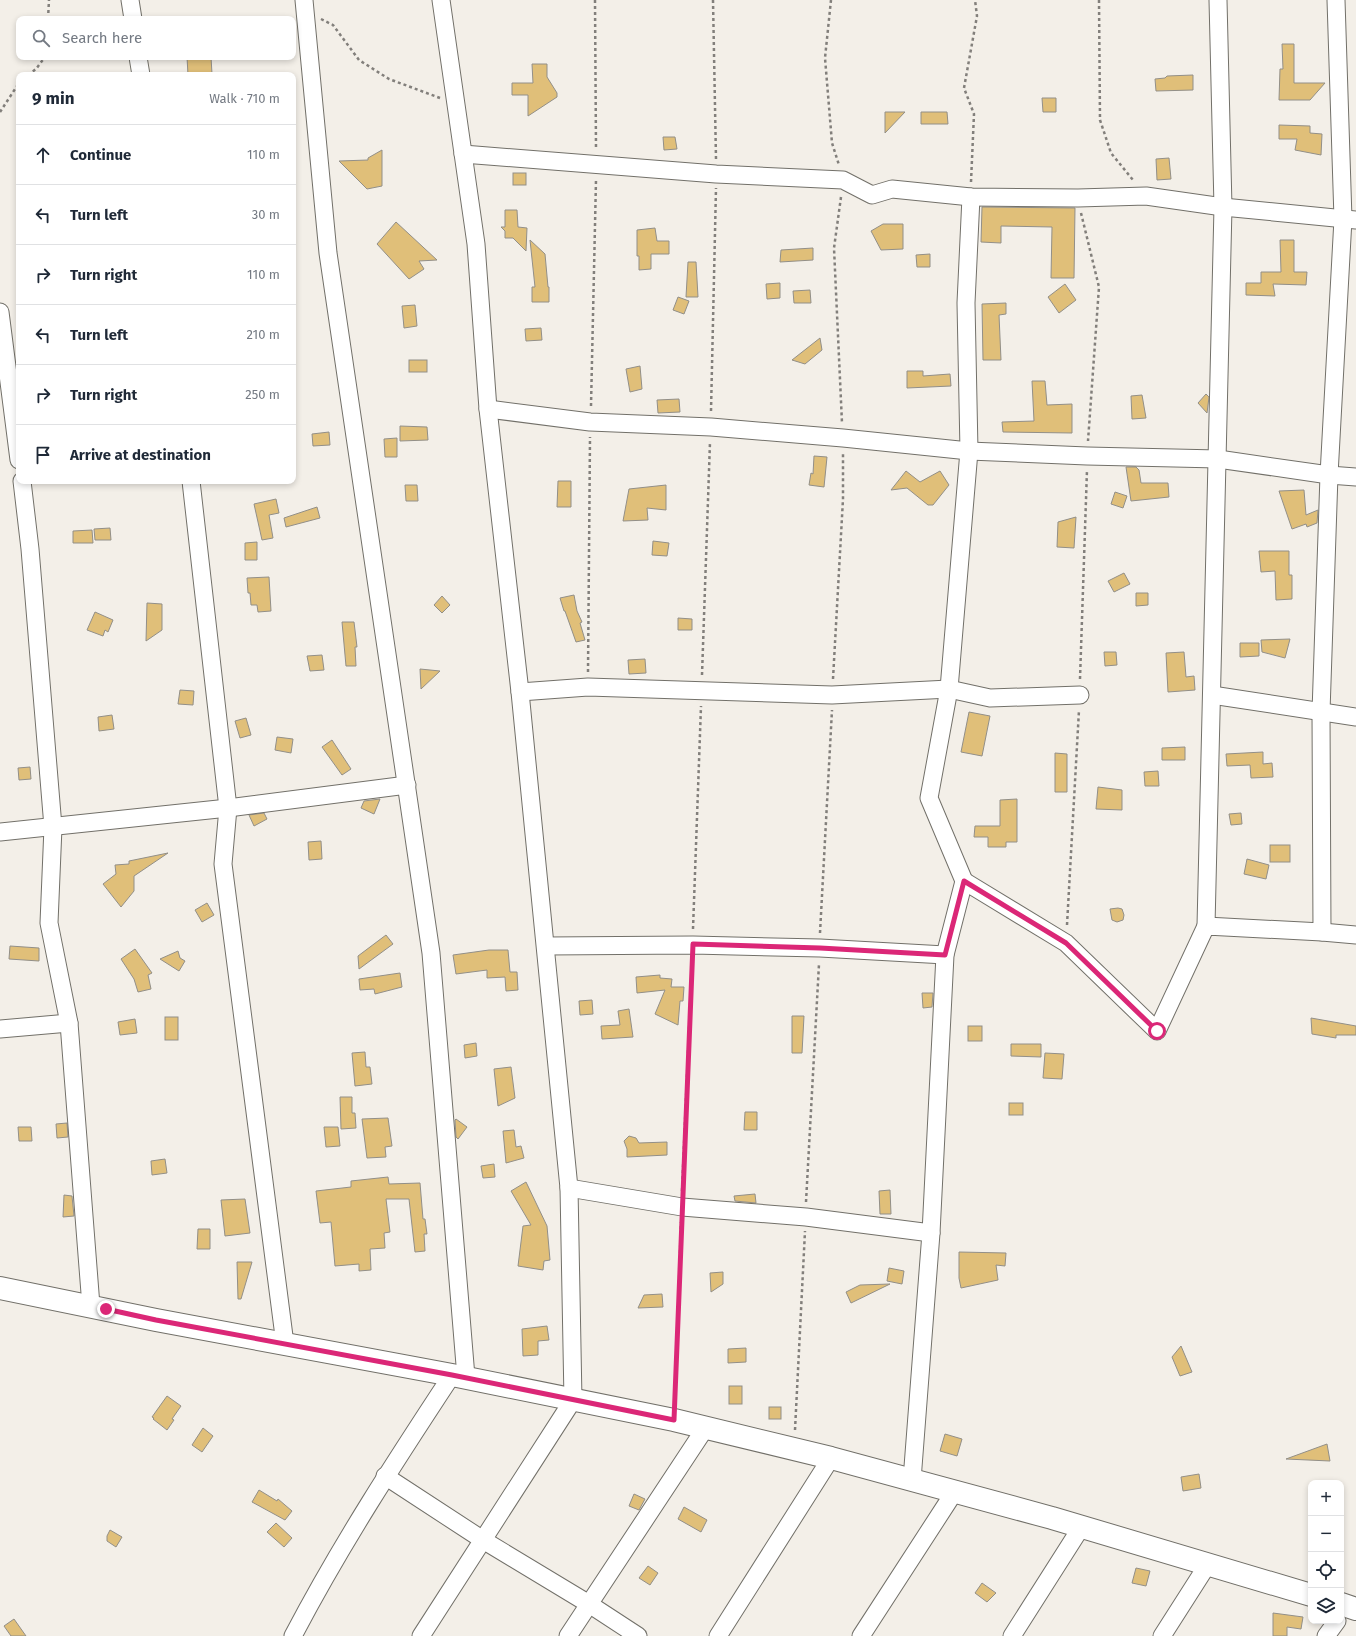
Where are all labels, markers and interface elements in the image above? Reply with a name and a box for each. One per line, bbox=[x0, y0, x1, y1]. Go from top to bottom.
search box bbox=[16, 16, 296, 60]
icon: search bbox=[30, 27, 52, 49]
text: Search here bbox=[62, 29, 142, 47]
text: 9 min bbox=[32, 88, 75, 109]
text: Walk · 710 m bbox=[209, 91, 280, 106]
icon: ahead bbox=[32, 144, 54, 166]
text: Continue bbox=[70, 146, 131, 164]
text: 110 m bbox=[247, 147, 280, 162]
icon: left bbox=[32, 204, 54, 226]
text: Turn left bbox=[70, 206, 128, 224]
text: 30 m bbox=[252, 207, 280, 222]
icon: right bbox=[32, 264, 54, 286]
text: Turn right bbox=[70, 266, 137, 284]
text: 110 m bbox=[247, 267, 280, 282]
icon: left bbox=[32, 324, 54, 346]
text: Turn left bbox=[70, 326, 128, 344]
text: 210 m bbox=[246, 327, 280, 342]
icon: right bbox=[32, 384, 54, 406]
text: Turn right bbox=[70, 386, 137, 404]
text: 250 m bbox=[245, 387, 280, 402]
icon: arrive bbox=[32, 444, 54, 466]
text: Arrive at destination bbox=[70, 446, 211, 464]
route start bbox=[1148, 1022, 1166, 1040]
route end bbox=[97, 1300, 115, 1318]
map controls bbox=[1308, 1480, 1344, 1624]
button: + bbox=[1308, 1480, 1344, 1516]
button: − bbox=[1308, 1516, 1344, 1552]
button: locate bbox=[1308, 1552, 1344, 1588]
button: layers bbox=[1308, 1588, 1344, 1624]

